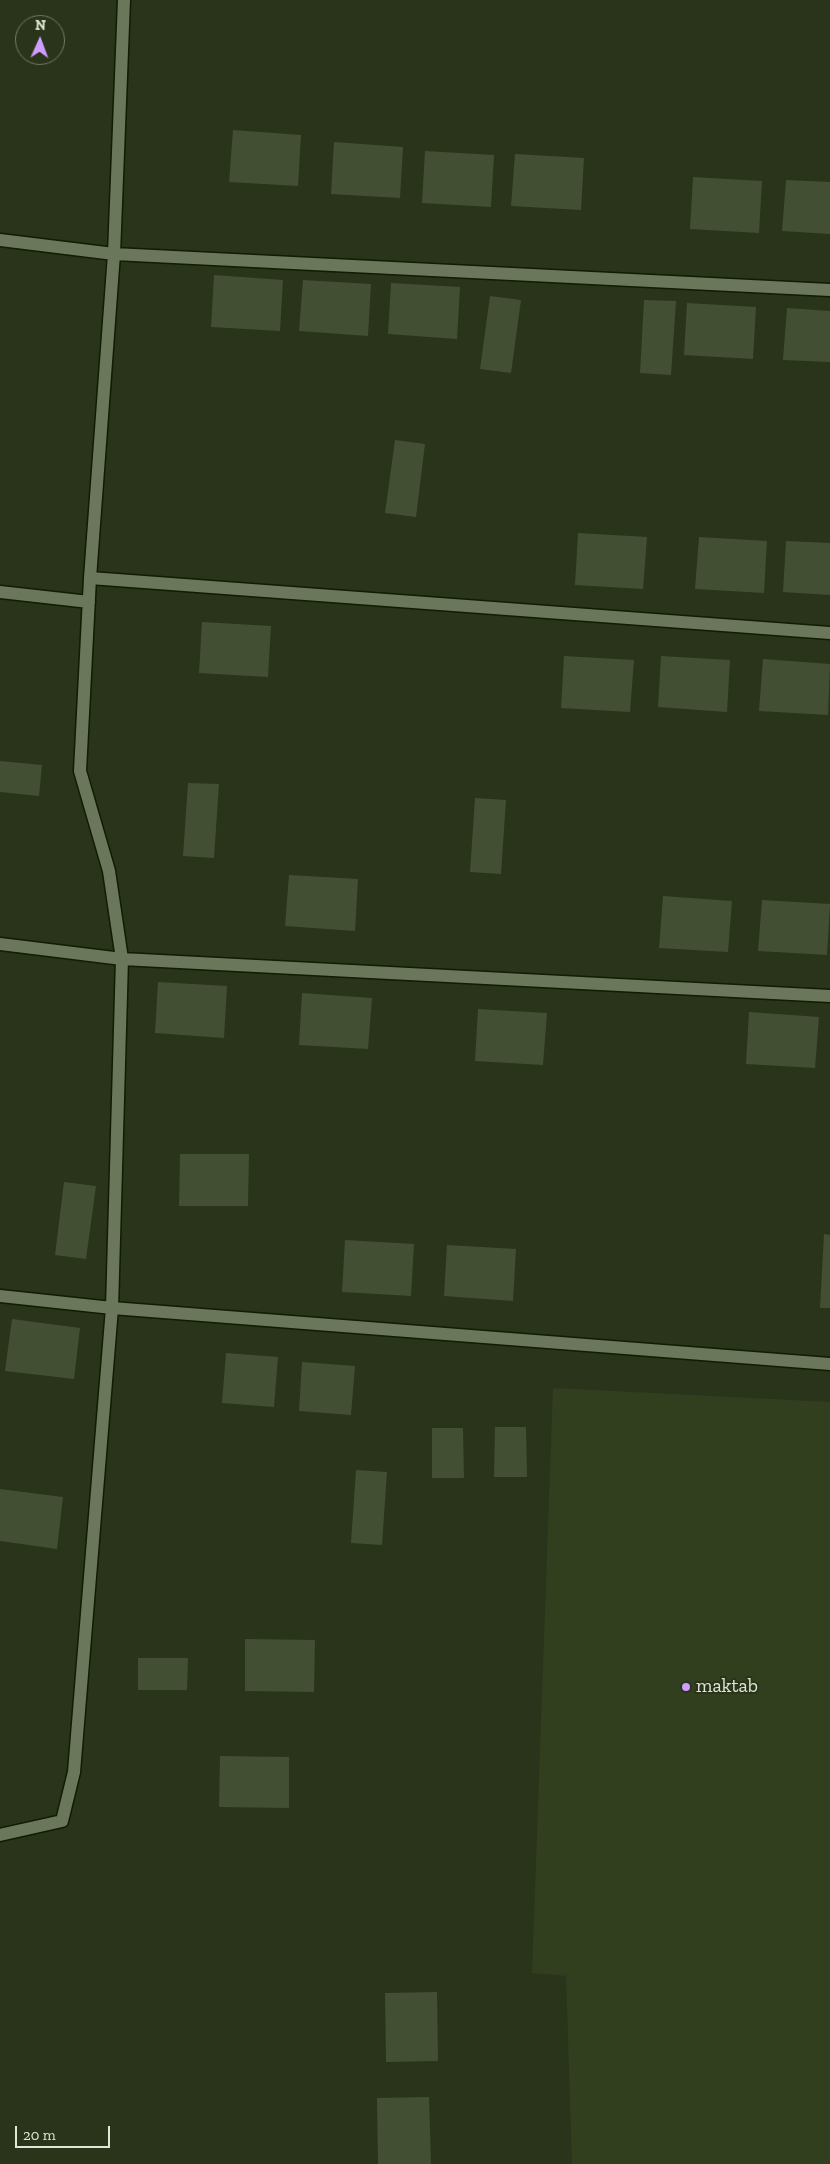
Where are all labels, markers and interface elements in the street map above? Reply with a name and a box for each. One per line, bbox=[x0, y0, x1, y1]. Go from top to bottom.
north arrow bbox=[15, 15, 65, 65]
text: N bbox=[35, 17, 46, 34]
place label: maktab bbox=[696, 1676, 758, 1698]
marker: maktab bbox=[680, 1681, 692, 1693]
scale bar bbox=[18, 2116, 112, 2148]
text: 20 m bbox=[23, 2126, 56, 2144]

